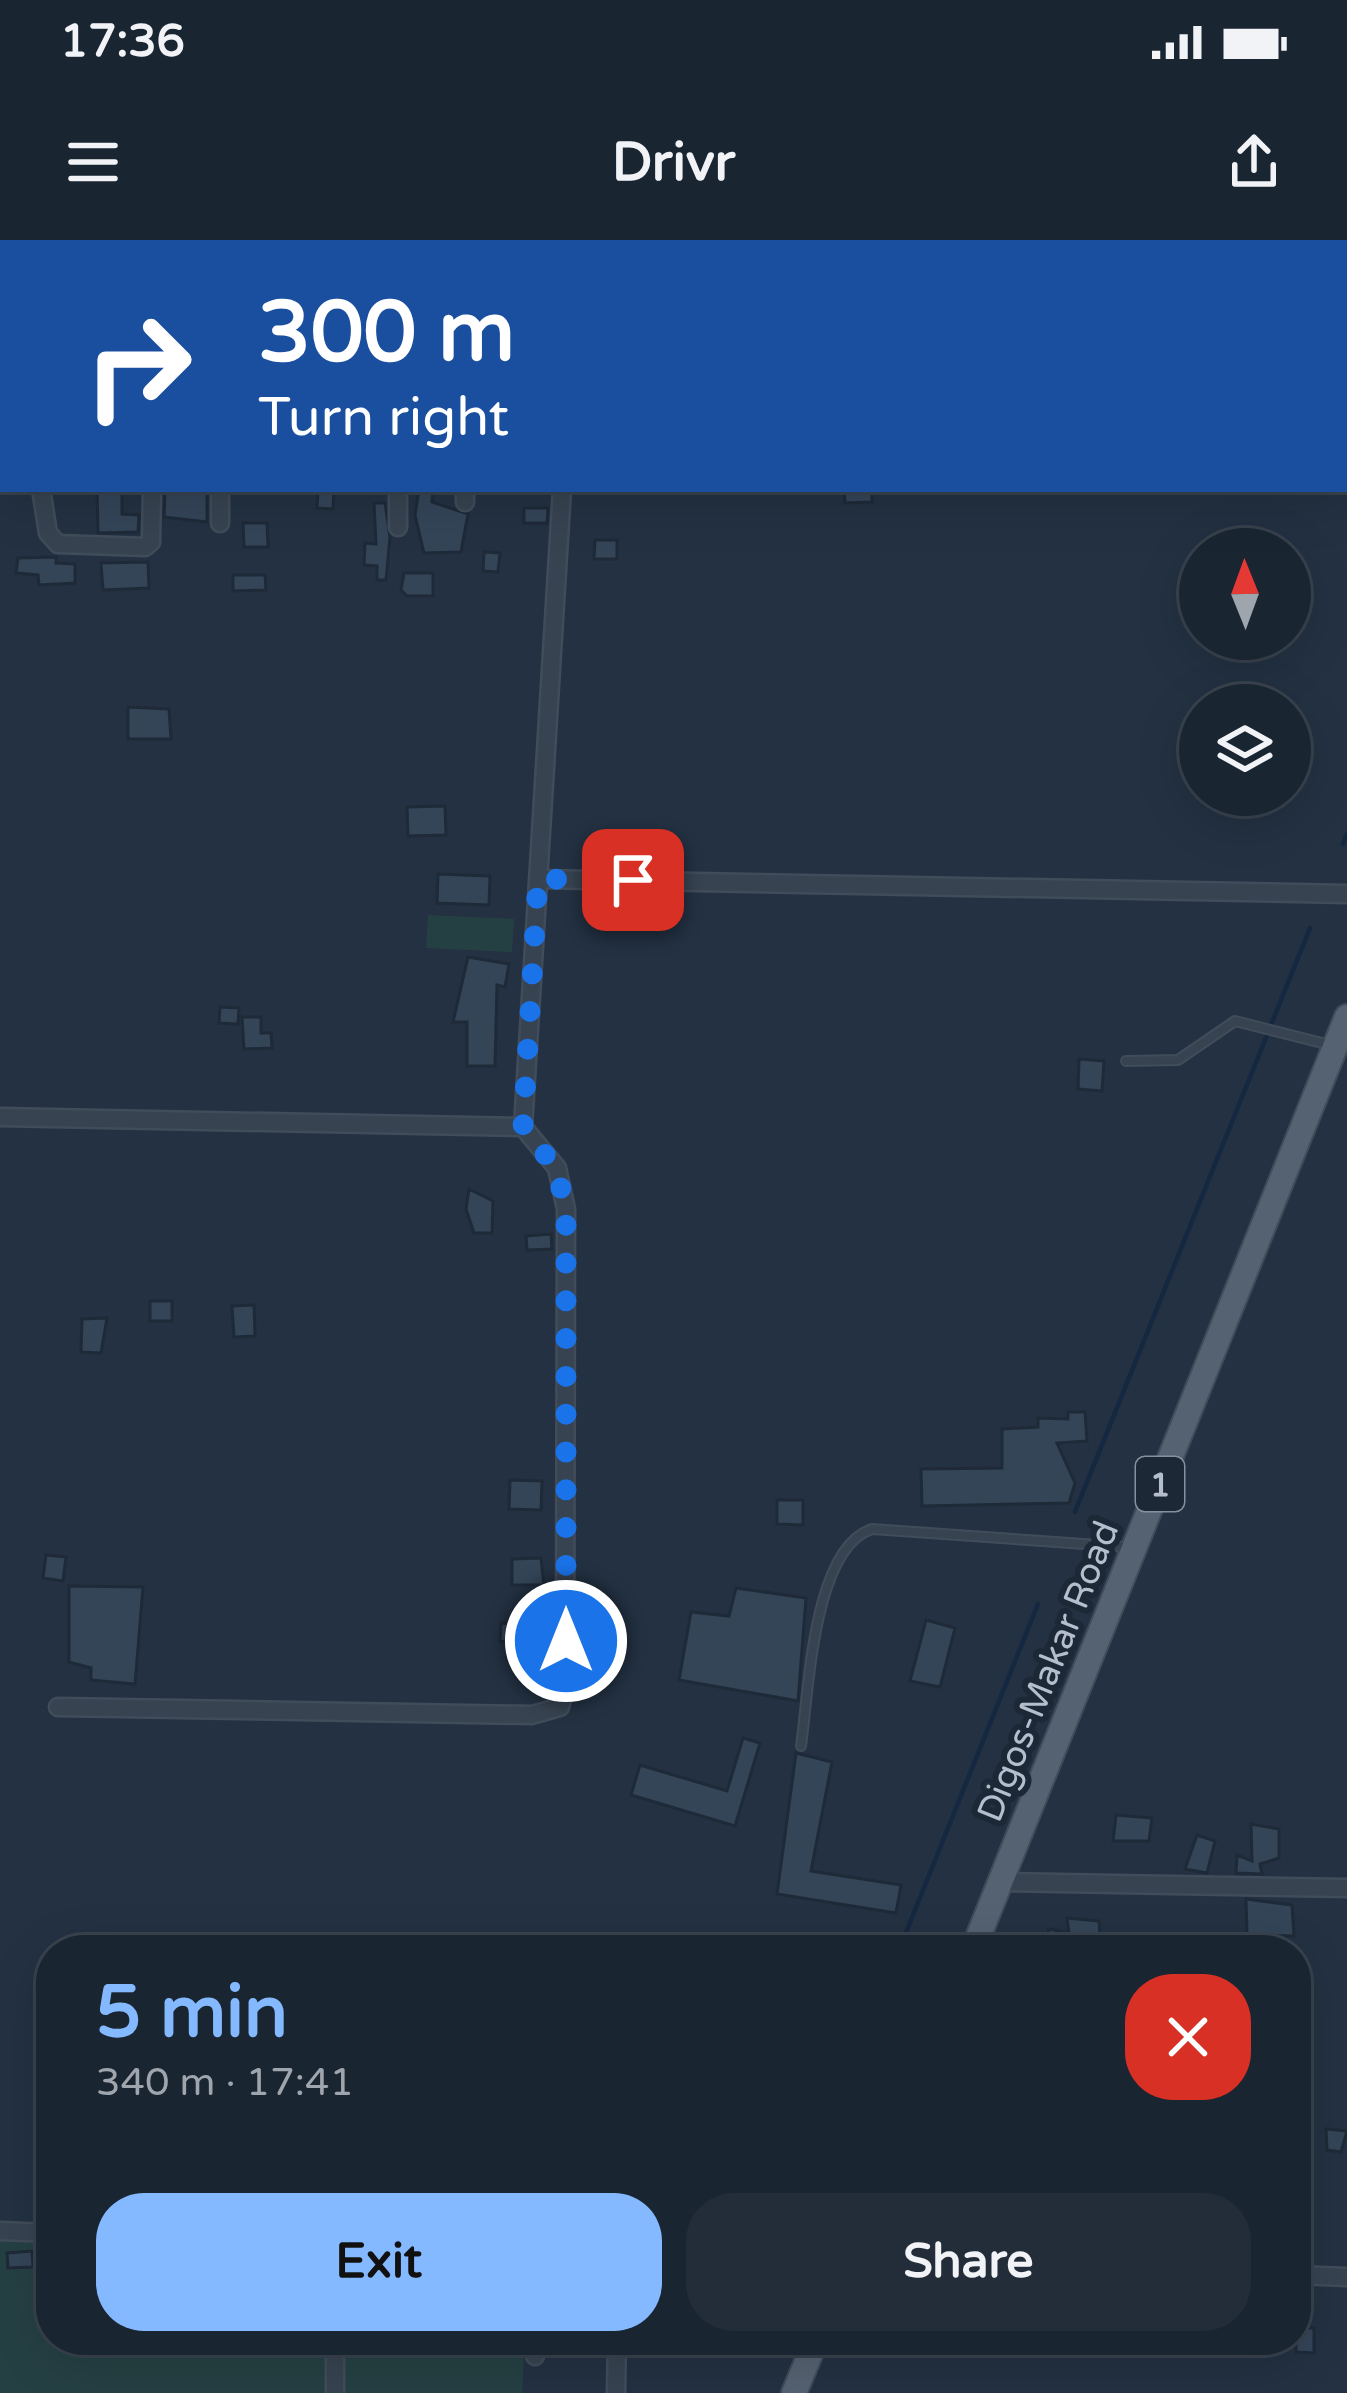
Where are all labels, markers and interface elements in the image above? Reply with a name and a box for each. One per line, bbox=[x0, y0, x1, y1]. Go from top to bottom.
text: 17:36 bbox=[60, 15, 185, 69]
icon: menu bbox=[60, 129, 126, 195]
icon: share bbox=[1221, 129, 1287, 195]
text: Drivr bbox=[612, 130, 735, 195]
text: 300 m bbox=[258, 283, 515, 384]
icon: right bbox=[60, 288, 216, 444]
text: Turn right bbox=[258, 385, 509, 450]
north arrow bbox=[1179, 528, 1311, 660]
map controls bbox=[1179, 528, 1311, 816]
button: layers bbox=[1179, 684, 1311, 816]
pin bbox=[582, 829, 684, 931]
icon: arrive bbox=[600, 847, 666, 913]
road number: 1 bbox=[1136, 1457, 1184, 1511]
street label: Digos-Makar Road bbox=[968, 1515, 1128, 1828]
position arrow bbox=[503, 1578, 629, 1704]
text: 5 min bbox=[96, 1970, 288, 2057]
button: close bbox=[1125, 1974, 1251, 2100]
text: 340 m · 17:41 bbox=[96, 2059, 354, 2106]
button: Exit bbox=[96, 2193, 662, 2331]
button: Share bbox=[686, 2193, 1251, 2331]

